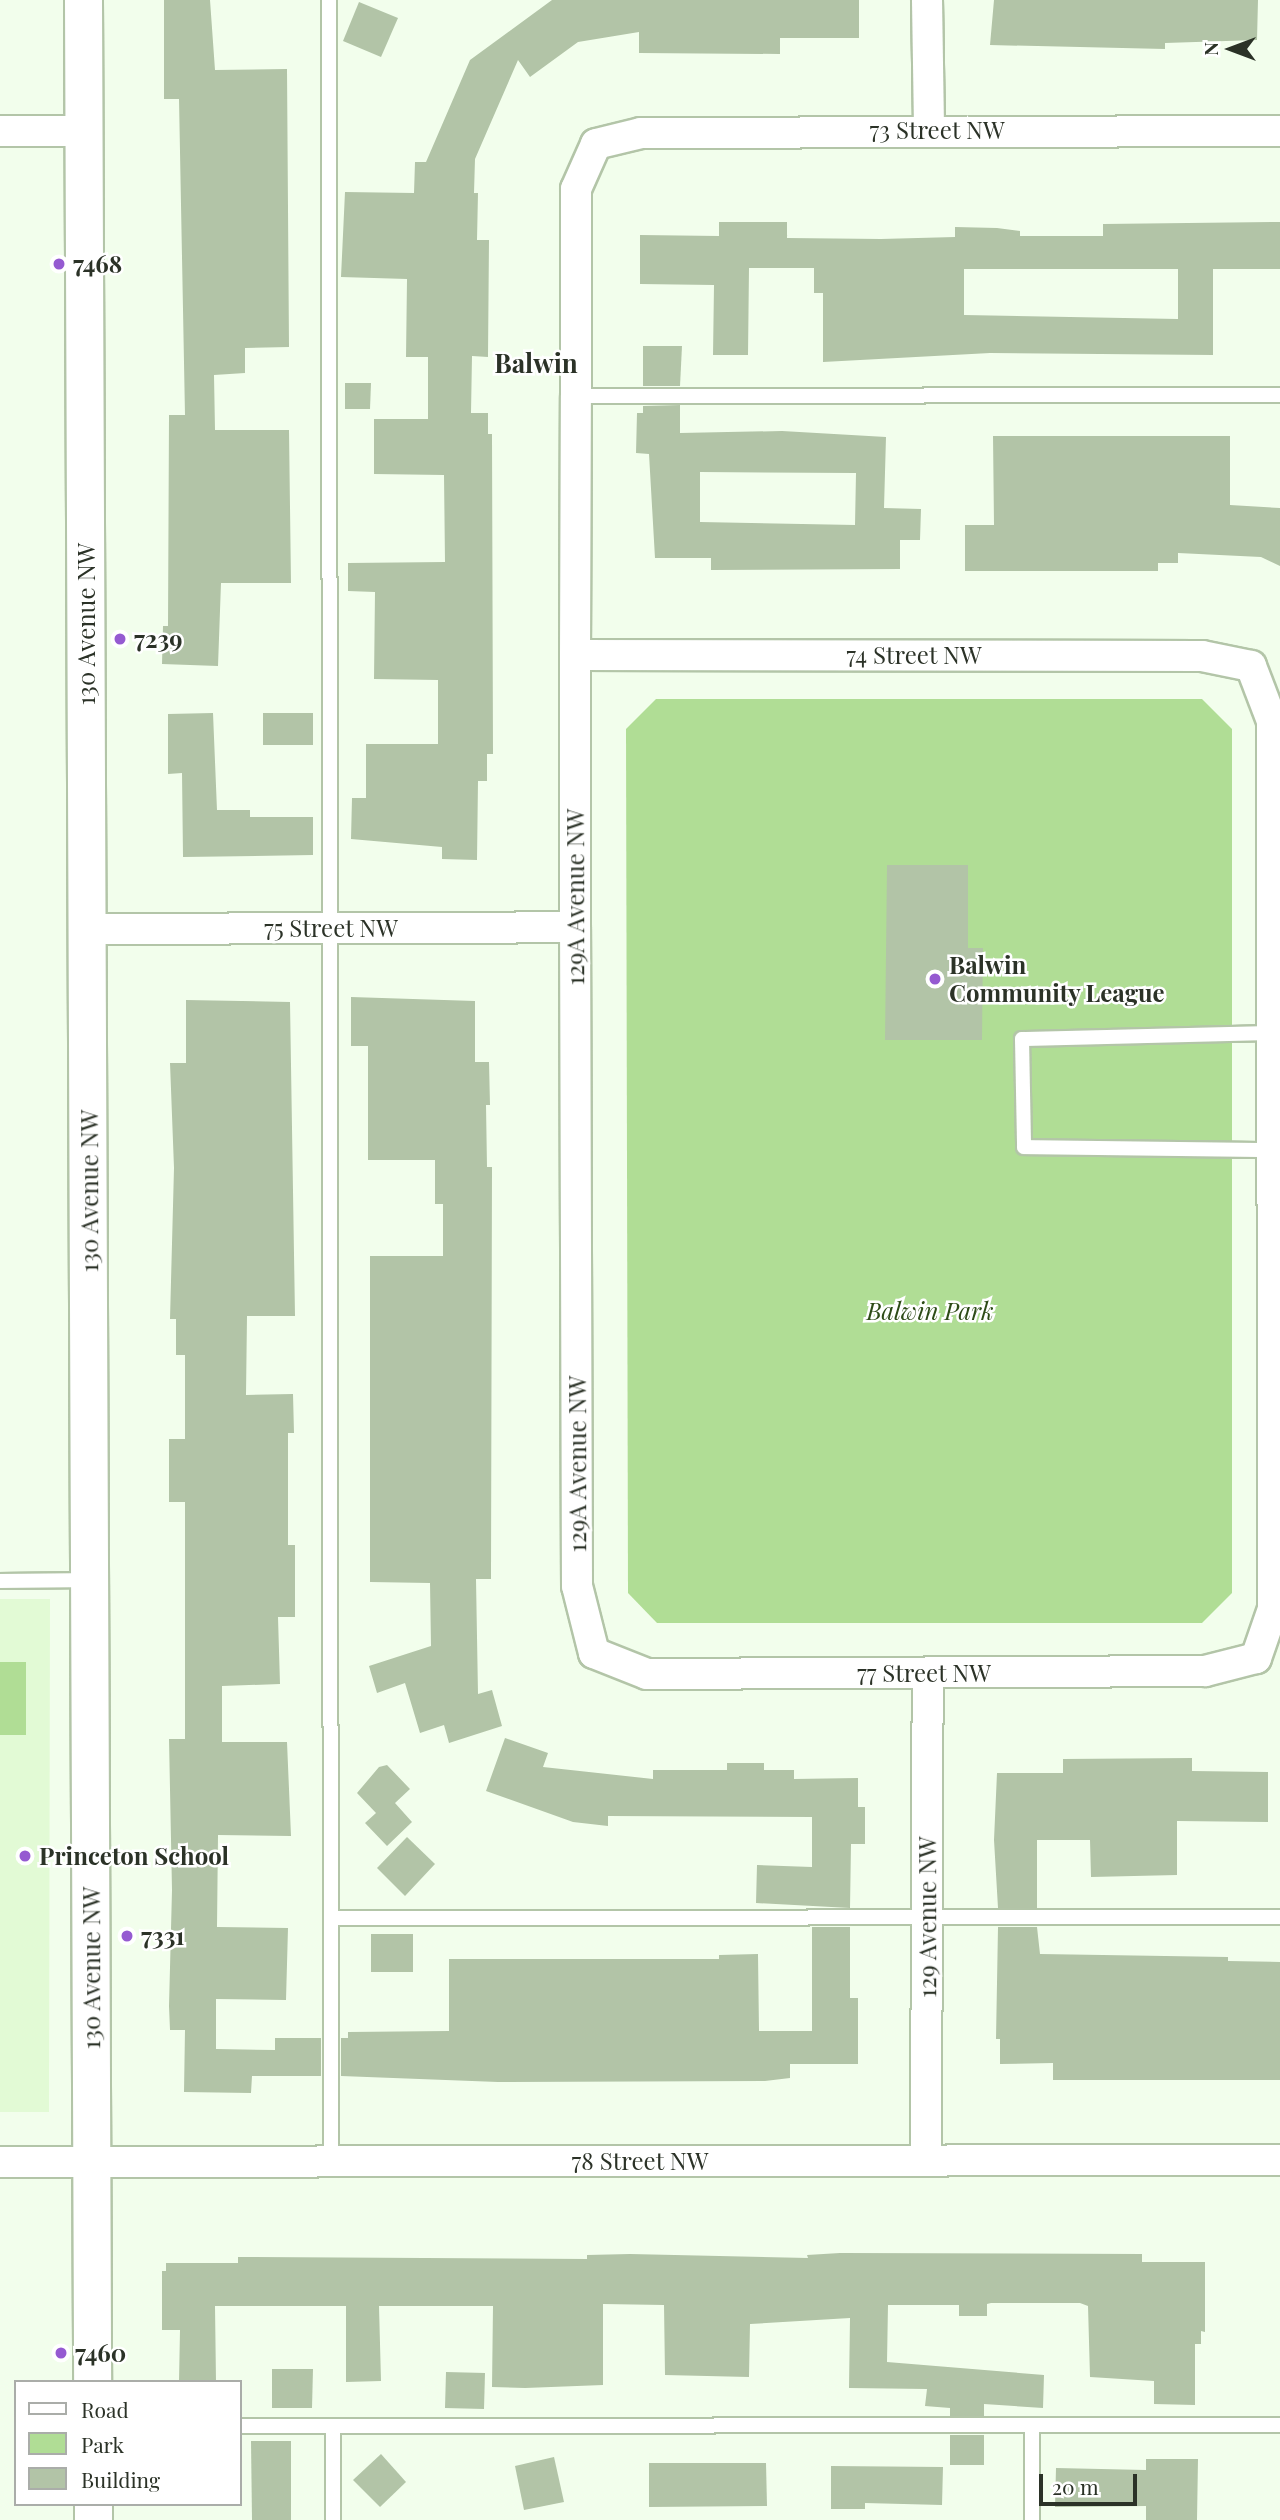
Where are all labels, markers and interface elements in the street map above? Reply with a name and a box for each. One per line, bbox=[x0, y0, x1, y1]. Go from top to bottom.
north arrow bbox=[1196, 14, 1266, 84]
text: N bbox=[1197, 42, 1223, 56]
street label: 73 Street NW bbox=[869, 116, 1005, 144]
place label: 7468 bbox=[73, 250, 122, 278]
marker: 7468 bbox=[51, 256, 67, 272]
district label: Balwin bbox=[494, 347, 578, 379]
street label: 130 Avenue NW bbox=[72, 542, 100, 706]
place label: 7239 bbox=[134, 625, 182, 653]
marker: 7239 bbox=[112, 631, 128, 647]
street label: 74 Street NW bbox=[846, 641, 982, 669]
street label: 129A Avenue NW bbox=[561, 808, 589, 986]
street label: 75 Street NW bbox=[264, 914, 398, 942]
place label: Balwin Community League bbox=[949, 951, 1165, 1007]
marker: Balwin Community League bbox=[927, 971, 943, 987]
street label: 130 Avenue NW bbox=[75, 1109, 103, 1273]
park label: Balwin Park bbox=[866, 1297, 994, 1325]
street label: 129A Avenue NW bbox=[563, 1375, 591, 1553]
street label: 77 Street NW bbox=[857, 1659, 991, 1687]
street label: 129 Avenue NW bbox=[913, 1836, 941, 1998]
place label: Princeton School bbox=[39, 1842, 229, 1870]
marker: Princeton School bbox=[17, 1848, 33, 1864]
street label: 130 Avenue NW bbox=[77, 1886, 105, 2050]
place label: 7331 bbox=[141, 1922, 185, 1950]
marker: 7331 bbox=[119, 1928, 135, 1944]
street label: 78 Street NW bbox=[571, 2147, 709, 2175]
place label: 7460 bbox=[75, 2339, 126, 2367]
marker: 7460 bbox=[53, 2345, 69, 2361]
legend bbox=[14, 2380, 242, 2506]
text: Road bbox=[81, 2395, 129, 2423]
text: Park bbox=[81, 2430, 124, 2458]
scale bar bbox=[1042, 2460, 1140, 2504]
text: Building bbox=[81, 2465, 160, 2493]
text: 20 m bbox=[1052, 2472, 1099, 2500]

